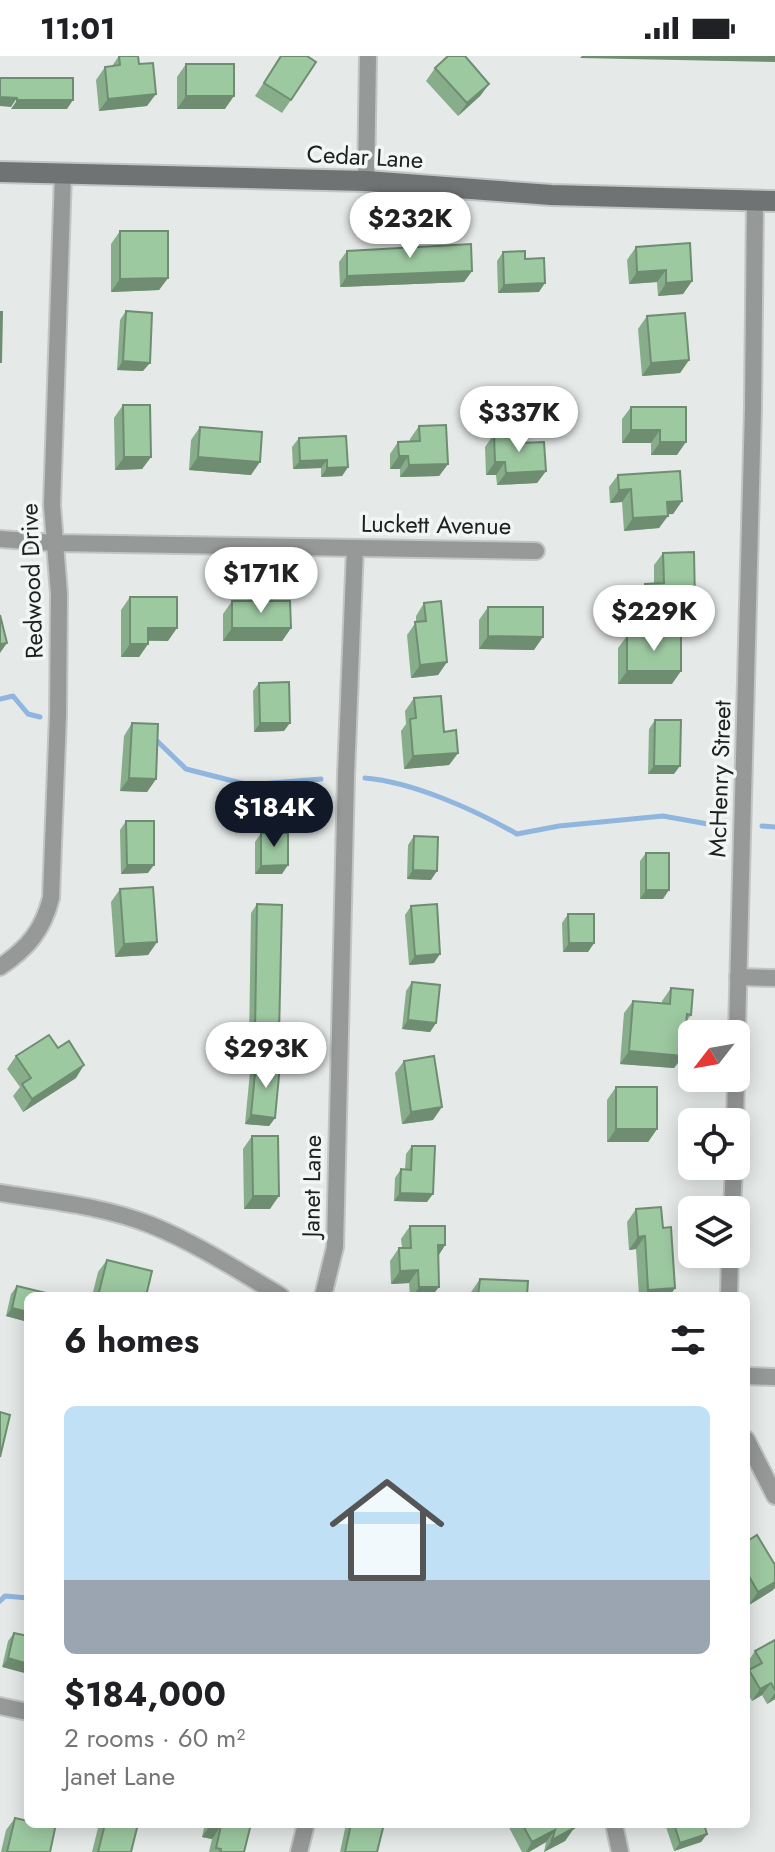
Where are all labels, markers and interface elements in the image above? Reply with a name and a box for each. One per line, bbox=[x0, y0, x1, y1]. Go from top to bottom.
text: 11:01 bbox=[40, 7, 115, 50]
street label: Cedar Lane bbox=[306, 136, 424, 177]
pin: $232K bbox=[354, 192, 466, 260]
text: $232K bbox=[368, 199, 452, 237]
pin: $337K bbox=[463, 386, 575, 454]
text: $337K bbox=[478, 393, 560, 431]
street label: Redwood Drive bbox=[11, 503, 52, 660]
street label: Luckett Avenue bbox=[360, 506, 512, 543]
pin: $171K bbox=[205, 547, 317, 615]
text: $171K bbox=[223, 554, 299, 592]
pin: $229K bbox=[598, 585, 710, 653]
text: $229K bbox=[611, 592, 697, 630]
street label: McHenry Street bbox=[699, 700, 740, 858]
pin: $184K bbox=[218, 781, 330, 849]
text: $184K bbox=[233, 788, 315, 826]
north arrow bbox=[678, 1020, 750, 1092]
map controls bbox=[678, 1020, 750, 1268]
pin: $293K bbox=[210, 1022, 322, 1090]
text: $293K bbox=[224, 1029, 308, 1067]
button: locate bbox=[678, 1108, 750, 1180]
street label: Janet Lane bbox=[293, 1134, 330, 1241]
button: layers bbox=[678, 1196, 750, 1268]
text: 6 homes bbox=[64, 1316, 199, 1365]
icon: filters bbox=[666, 1318, 710, 1362]
icon: home bbox=[315, 1458, 459, 1602]
text: $184,000 bbox=[64, 1670, 226, 1719]
text: 2 rooms · 60 m² bbox=[64, 1719, 245, 1757]
text: Janet Lane bbox=[64, 1757, 175, 1795]

